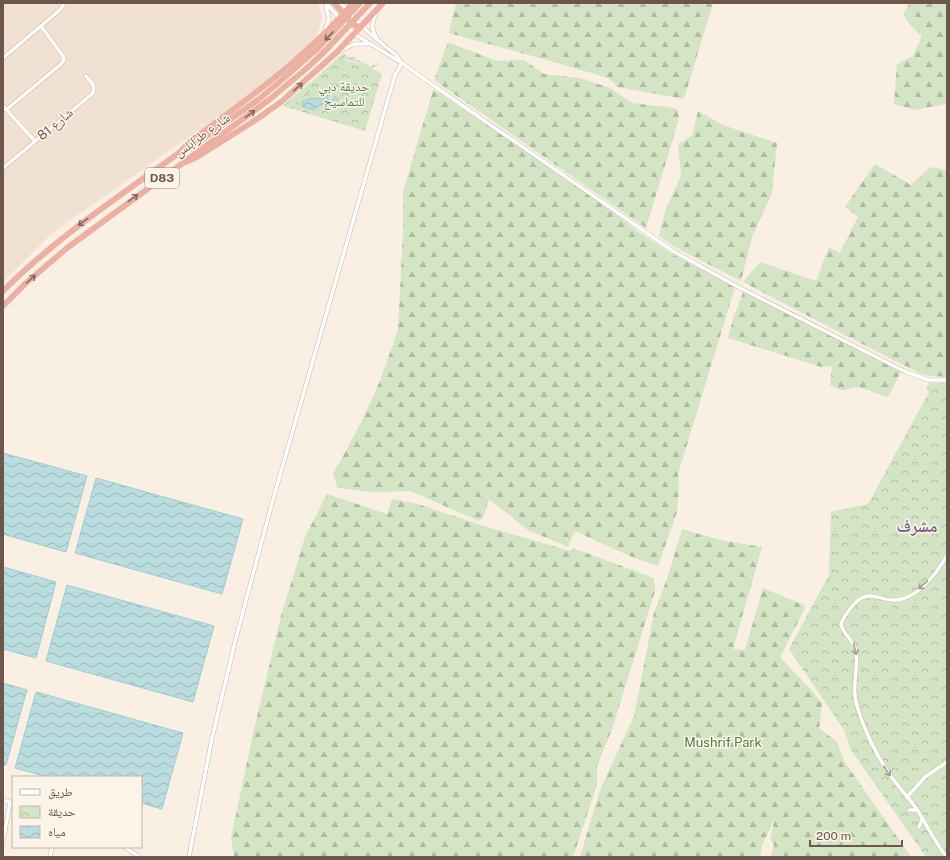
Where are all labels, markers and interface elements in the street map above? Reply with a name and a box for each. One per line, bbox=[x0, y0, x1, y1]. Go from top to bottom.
one-way arrow bbox=[324, 31, 334, 41]
park label: حديقة دبي للتماسيح bbox=[319, 79, 369, 111]
one-way arrow bbox=[292, 83, 303, 92]
street label: شارع 81 bbox=[34, 105, 77, 145]
street label: شارع طرابلس bbox=[171, 110, 234, 162]
one-way arrow bbox=[244, 110, 255, 118]
road number: D83 bbox=[145, 168, 179, 188]
one-way arrow bbox=[127, 194, 138, 202]
one-way arrow bbox=[78, 217, 89, 226]
one-way arrow bbox=[26, 274, 36, 283]
district label: مشرف bbox=[896, 516, 938, 536]
one-way arrow bbox=[918, 581, 929, 590]
one-way arrow bbox=[851, 642, 859, 655]
park label: Mushrif Park bbox=[684, 735, 762, 750]
one-way arrow bbox=[884, 765, 892, 777]
legend bbox=[12, 776, 142, 848]
text: طريق bbox=[48, 785, 73, 799]
text: حديقة bbox=[48, 805, 76, 819]
scale bar bbox=[810, 822, 902, 848]
text: مياه bbox=[48, 825, 66, 839]
text: 200 m bbox=[816, 829, 851, 843]

